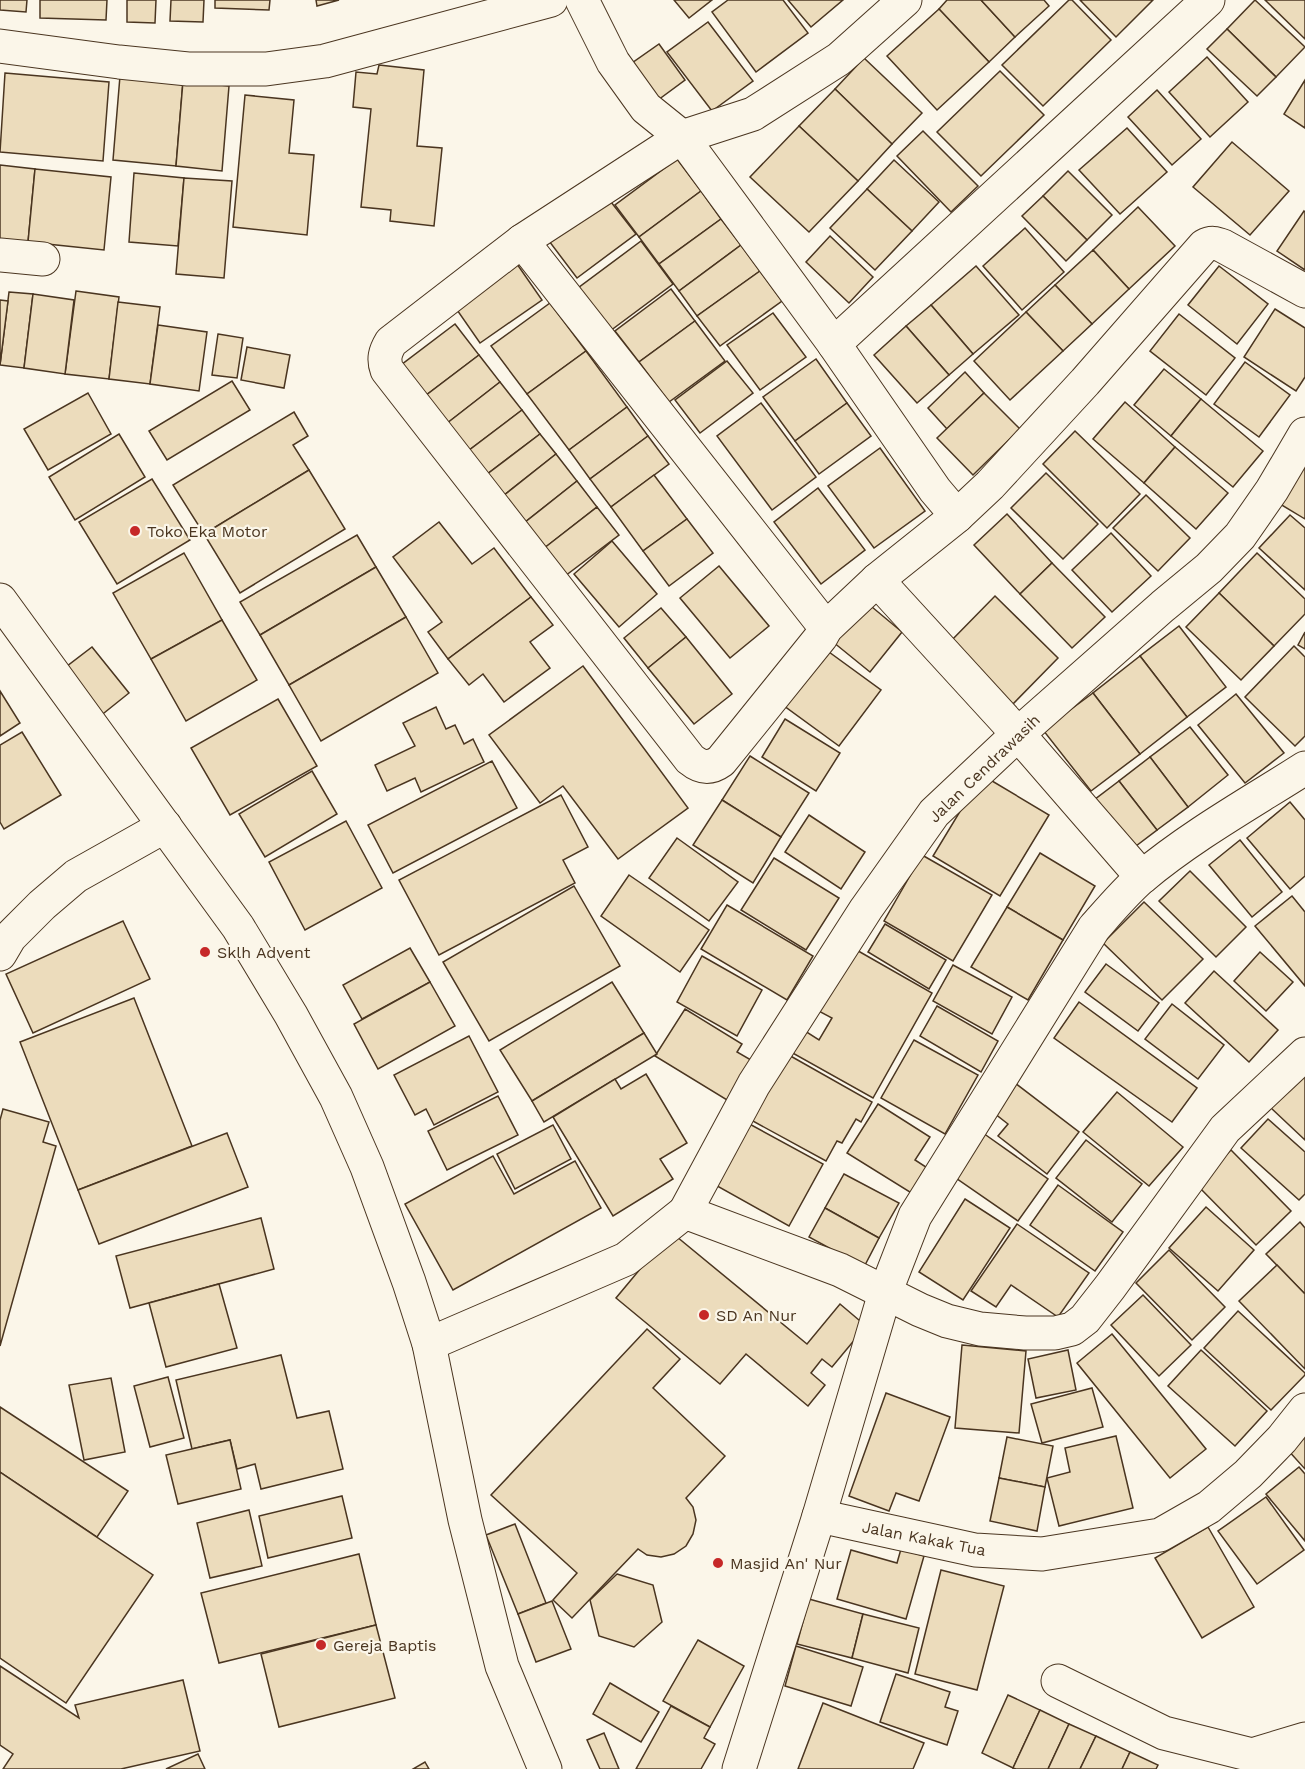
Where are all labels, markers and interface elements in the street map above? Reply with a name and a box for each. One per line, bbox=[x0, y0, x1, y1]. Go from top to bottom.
place label: Toko Eka Motor bbox=[147, 522, 268, 541]
marker: Toko Eka Motor bbox=[128, 524, 142, 538]
street label: Jalan Cendrawasih bbox=[925, 710, 1044, 826]
place label: Sklh Advent bbox=[217, 943, 311, 962]
marker: Sklh Advent bbox=[198, 945, 212, 959]
place label: SD An Nur bbox=[716, 1306, 797, 1325]
marker: SD An Nur bbox=[697, 1308, 711, 1322]
street label: Jalan Kakak Tua bbox=[860, 1517, 987, 1560]
place label: Masjid An' Nur bbox=[730, 1554, 842, 1573]
marker: Masjid An' Nur bbox=[711, 1556, 725, 1570]
place label: Gereja Baptis bbox=[333, 1636, 437, 1655]
marker: Gereja Baptis bbox=[314, 1638, 328, 1652]

